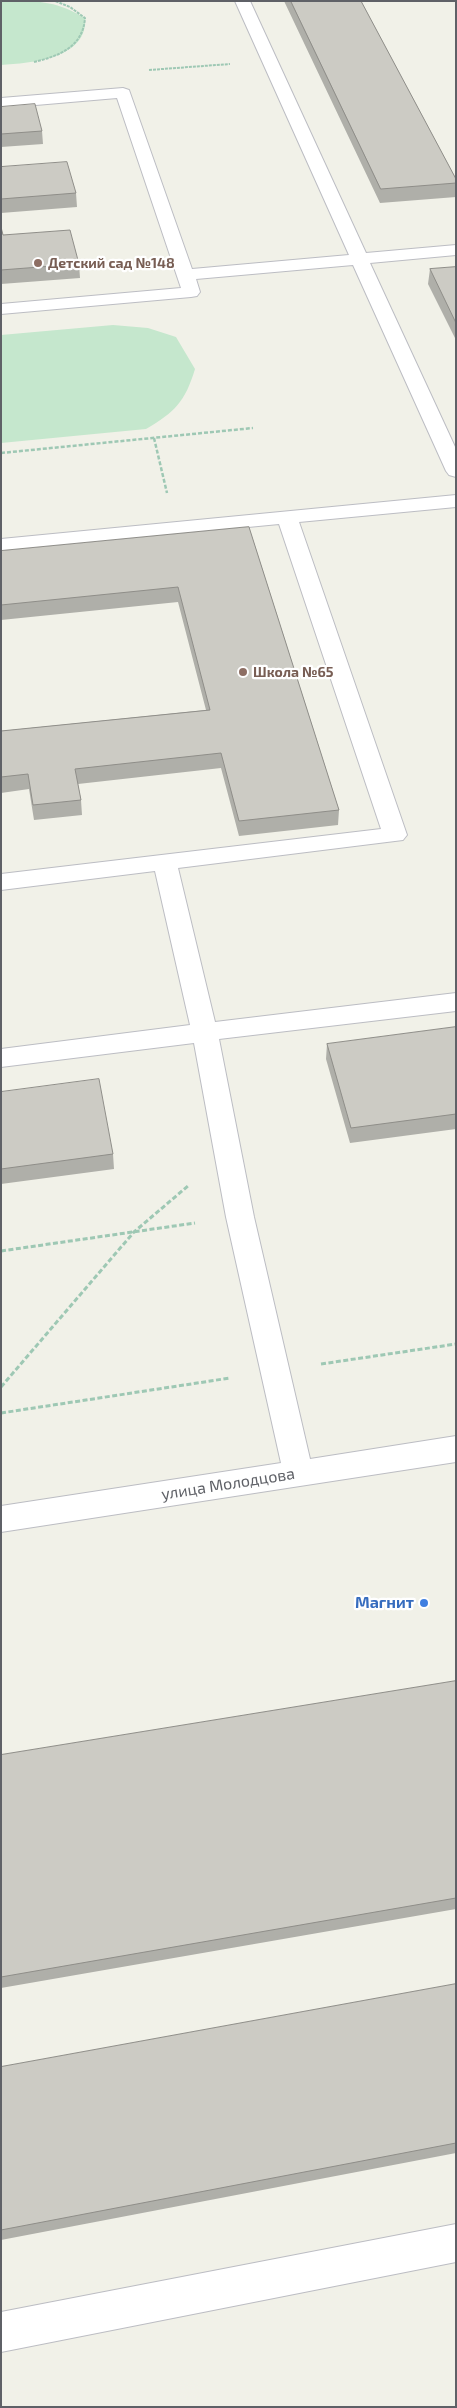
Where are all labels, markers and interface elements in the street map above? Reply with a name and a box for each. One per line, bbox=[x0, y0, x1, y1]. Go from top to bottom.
place label: Детский сад №148 bbox=[48, 255, 175, 271]
marker: Детский сад №148 bbox=[32, 257, 44, 269]
place label: Школа №65 bbox=[253, 664, 333, 680]
marker: Школа №65 bbox=[237, 666, 249, 678]
street label: улица Молодцова bbox=[160, 1464, 296, 1504]
place label: Магнит bbox=[355, 1593, 414, 1613]
marker: Магнит bbox=[418, 1597, 430, 1609]

